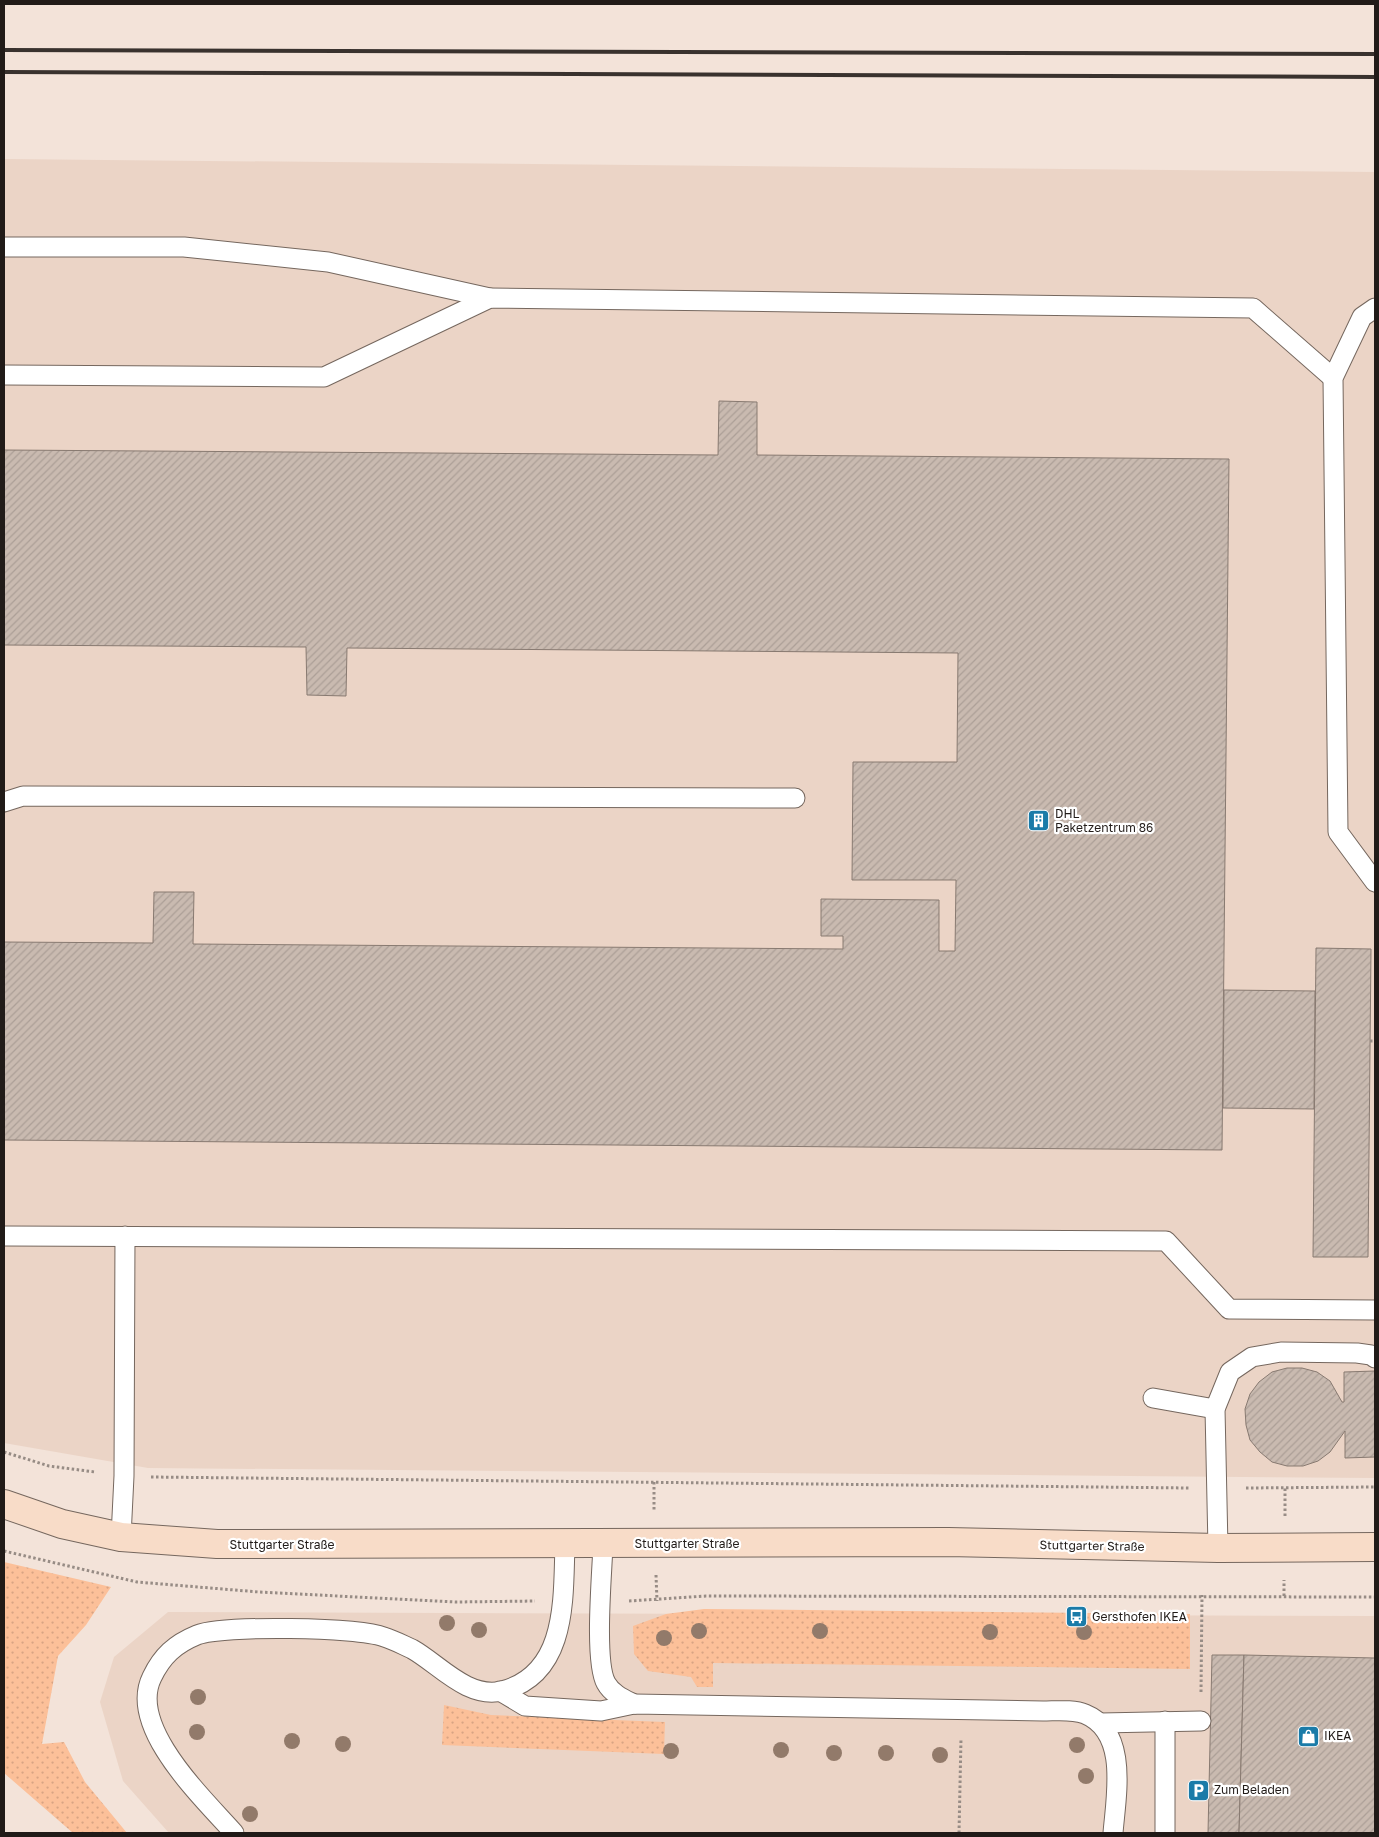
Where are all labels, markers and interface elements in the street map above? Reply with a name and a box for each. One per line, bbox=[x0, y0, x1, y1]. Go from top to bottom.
place label: DHL Paketzentrum 86 bbox=[1055, 806, 1153, 835]
building icon: DHL Paketzentrum 86 bbox=[1027, 809, 1051, 833]
street label: Stuttgarter Straße bbox=[634, 1536, 740, 1551]
street label: Stuttgarter Straße bbox=[229, 1537, 335, 1552]
street label: Stuttgarter Straße bbox=[1039, 1537, 1145, 1554]
bus stop icon: Gersthofen IKEA bbox=[1064, 1605, 1088, 1629]
place label: Gersthofen IKEA bbox=[1092, 1609, 1187, 1624]
shop icon: IKEA bbox=[1296, 1724, 1320, 1748]
place label: IKEA bbox=[1324, 1728, 1351, 1743]
parking icon: Zum Beladen bbox=[1186, 1778, 1210, 1802]
place label: Zum Beladen bbox=[1214, 1782, 1289, 1797]

